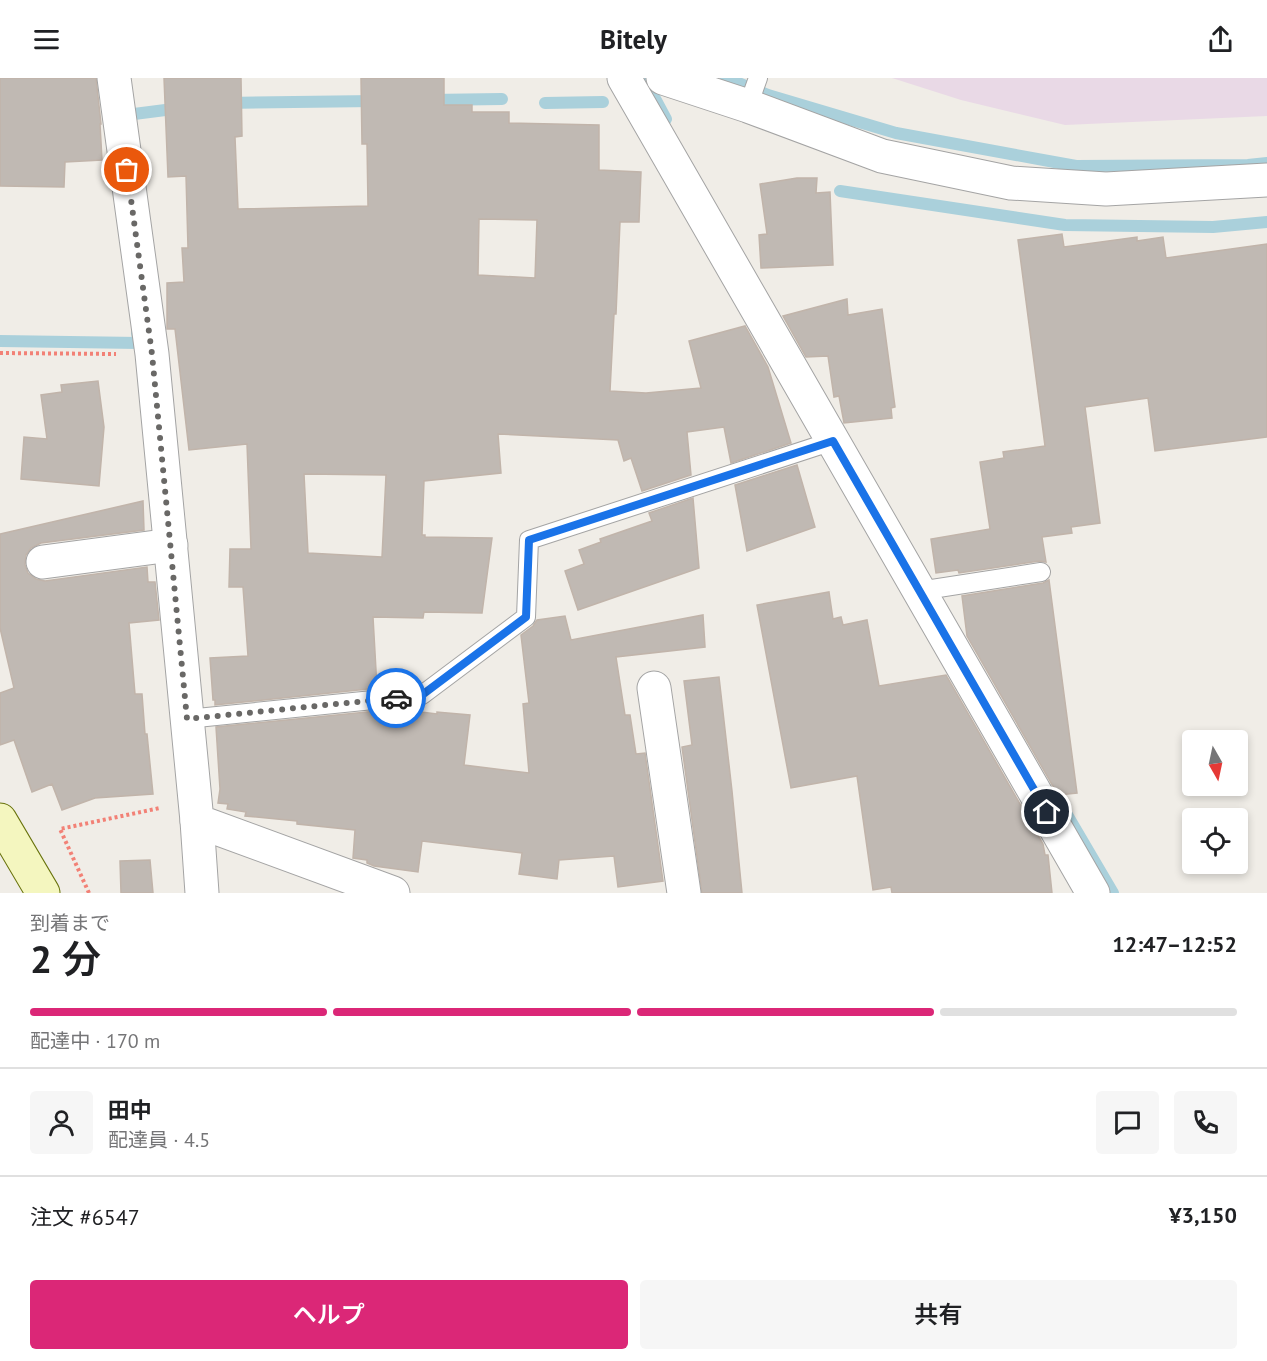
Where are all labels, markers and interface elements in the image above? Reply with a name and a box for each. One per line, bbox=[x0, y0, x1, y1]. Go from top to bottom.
text: Bitely bbox=[600, 22, 667, 56]
icon: menu bbox=[30, 23, 63, 56]
icon: share bbox=[1204, 23, 1237, 56]
pin bbox=[101, 144, 152, 195]
icon: bag bbox=[110, 153, 143, 186]
courier bbox=[366, 668, 426, 728]
icon: car bbox=[380, 682, 413, 715]
north arrow bbox=[1182, 730, 1248, 796]
map controls bbox=[1182, 730, 1248, 874]
pin bbox=[1021, 786, 1072, 837]
icon: home bbox=[1030, 795, 1063, 828]
button: locate bbox=[1182, 808, 1248, 874]
text: 到着まで bbox=[30, 910, 110, 936]
text: 12:47–12:52 bbox=[1112, 930, 1237, 958]
text: 2 分 bbox=[30, 933, 101, 984]
text: 配達中 · 170 m bbox=[30, 1028, 160, 1054]
button: person bbox=[30, 1091, 93, 1154]
button: chat bbox=[1096, 1091, 1159, 1154]
button: phone bbox=[1174, 1091, 1237, 1154]
text: 田中 bbox=[108, 1096, 152, 1124]
text: 配達員 · 4.5 bbox=[108, 1127, 210, 1153]
text: ¥3,150 bbox=[1169, 1201, 1237, 1229]
text: 注文 #6547 bbox=[30, 1203, 140, 1231]
button: ヘルプ bbox=[30, 1280, 628, 1349]
button: 共有 bbox=[640, 1280, 1237, 1349]

